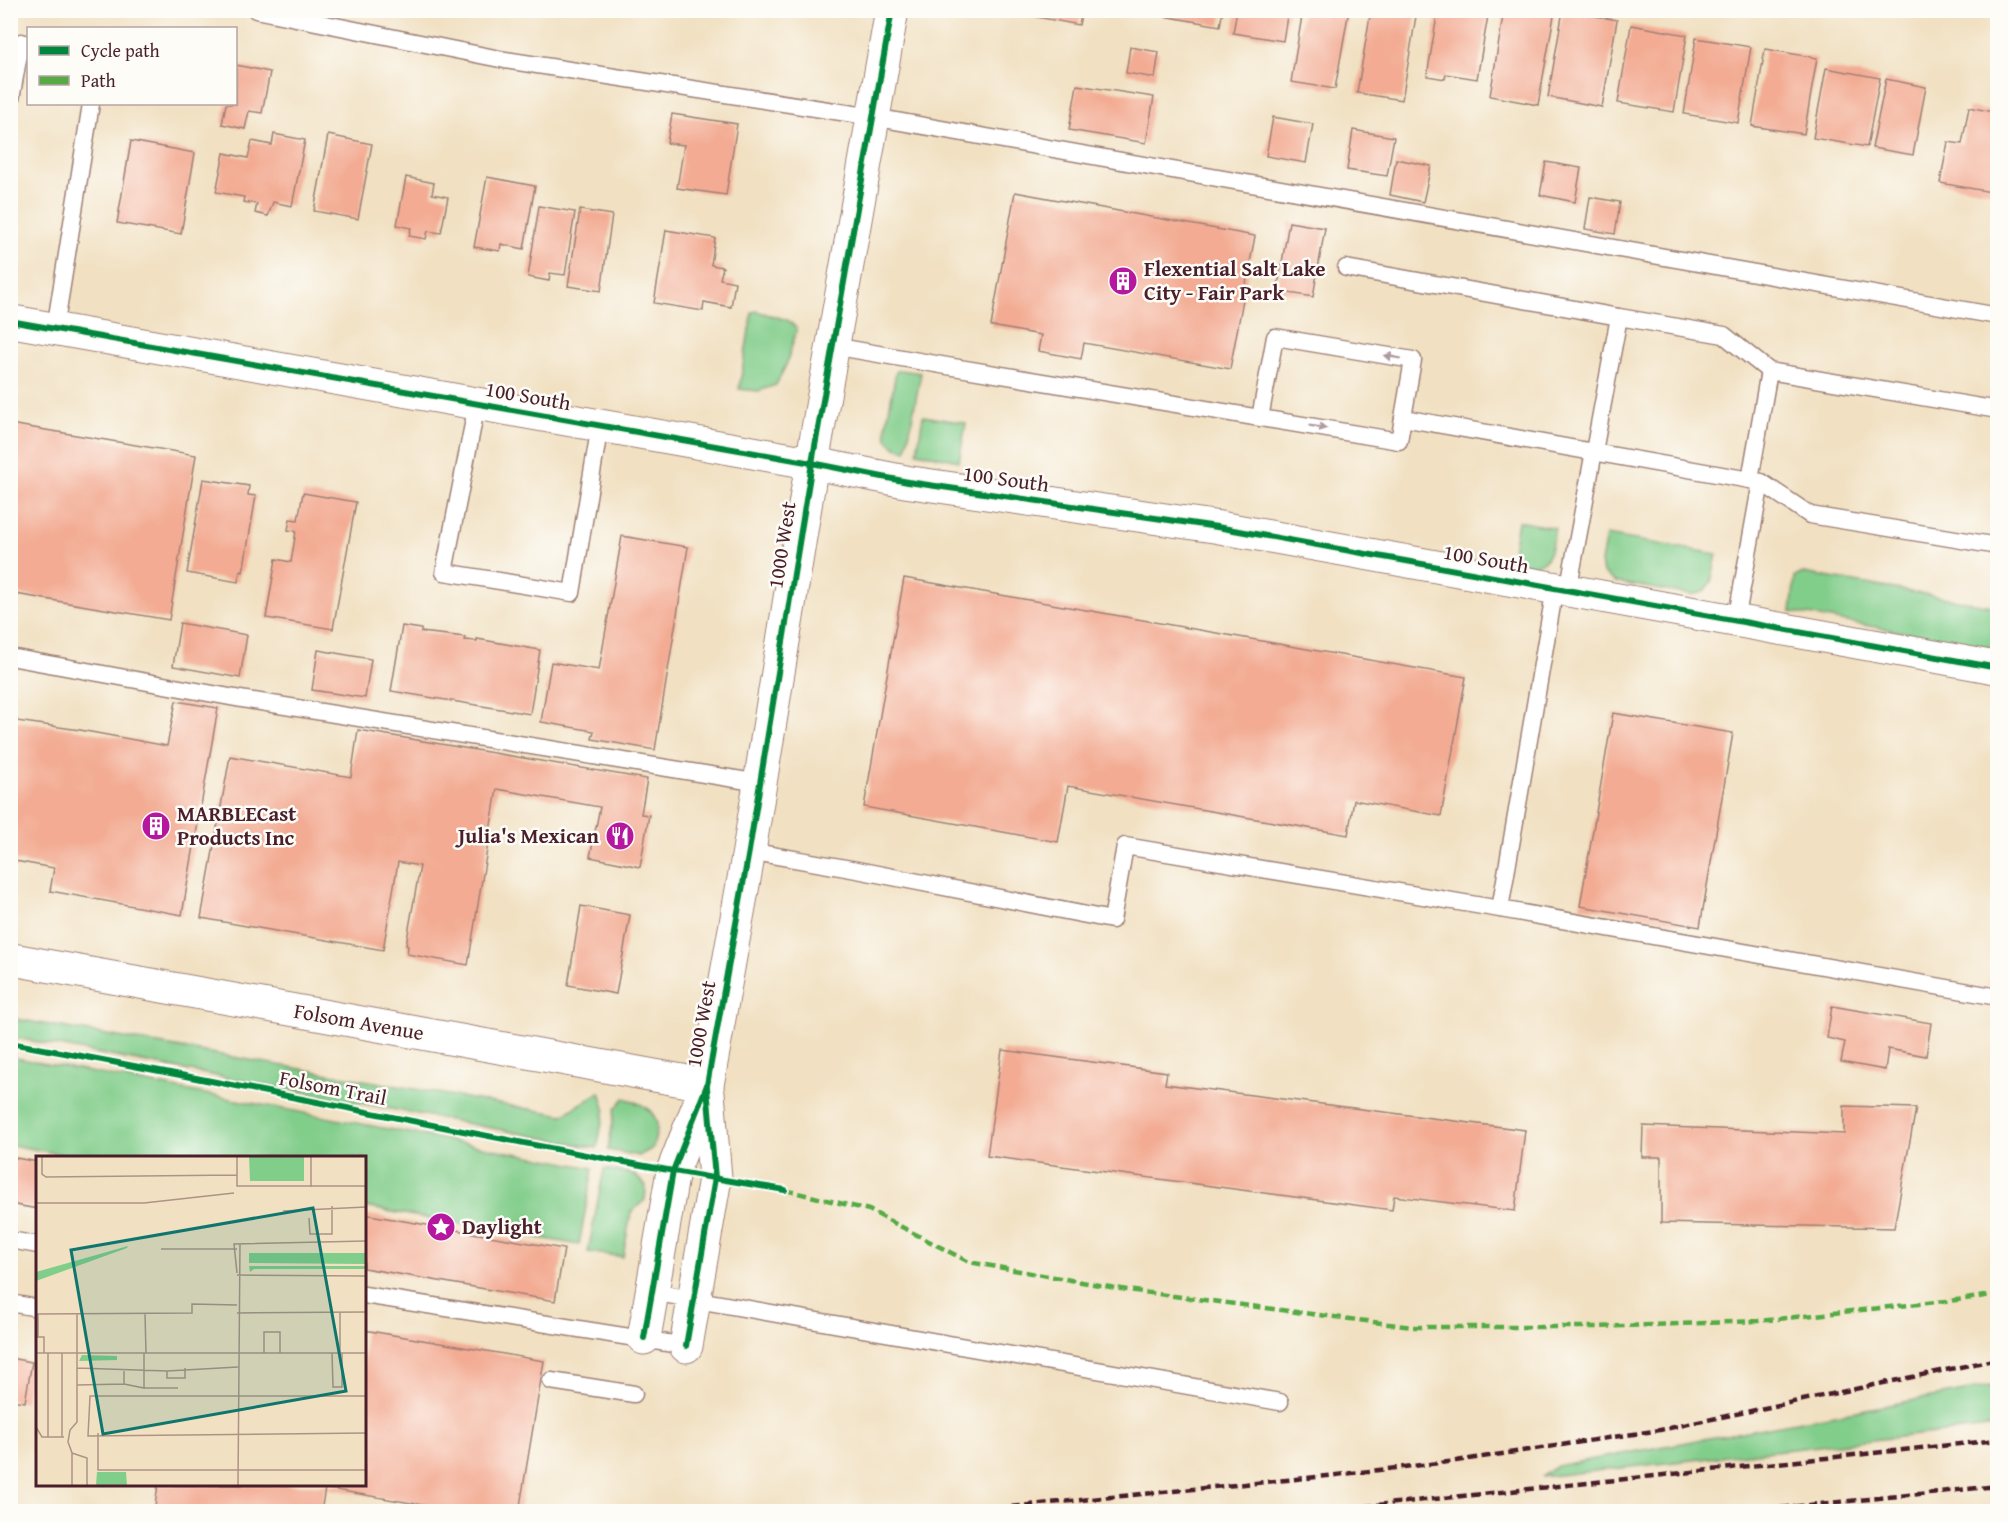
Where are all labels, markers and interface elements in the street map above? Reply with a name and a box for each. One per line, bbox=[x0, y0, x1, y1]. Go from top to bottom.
legend bbox=[27, 27, 237, 105]
text: Cycle path bbox=[81, 37, 160, 64]
text: Path bbox=[81, 67, 116, 94]
place label: Flexential Salt Lake City - Fair Park bbox=[1144, 253, 1326, 308]
building icon: Flexential Salt Lake City - Fair Park bbox=[1107, 265, 1139, 297]
one-way arrow bbox=[1383, 352, 1402, 361]
street label: 100 South bbox=[483, 373, 574, 418]
one-way arrow bbox=[1309, 423, 1328, 432]
street label: 100 South bbox=[961, 457, 1051, 500]
street label: 1000 West bbox=[759, 499, 804, 591]
street label: 100 South bbox=[1441, 536, 1532, 581]
place label: MARBLECast Products Inc bbox=[177, 798, 296, 853]
building icon: MARBLECast Products Inc bbox=[140, 810, 172, 842]
place label: Julia's Mexican bbox=[455, 820, 600, 851]
restaurant icon: Julia's Mexican bbox=[604, 820, 636, 852]
street label: 1000 West bbox=[678, 977, 723, 1070]
street label: Folsom Avenue bbox=[292, 995, 427, 1048]
street label: Folsom Trail bbox=[277, 1062, 390, 1113]
inset map bbox=[36, 1156, 366, 1486]
place icon: Daylight bbox=[425, 1211, 457, 1243]
place label: Daylight bbox=[462, 1211, 542, 1242]

